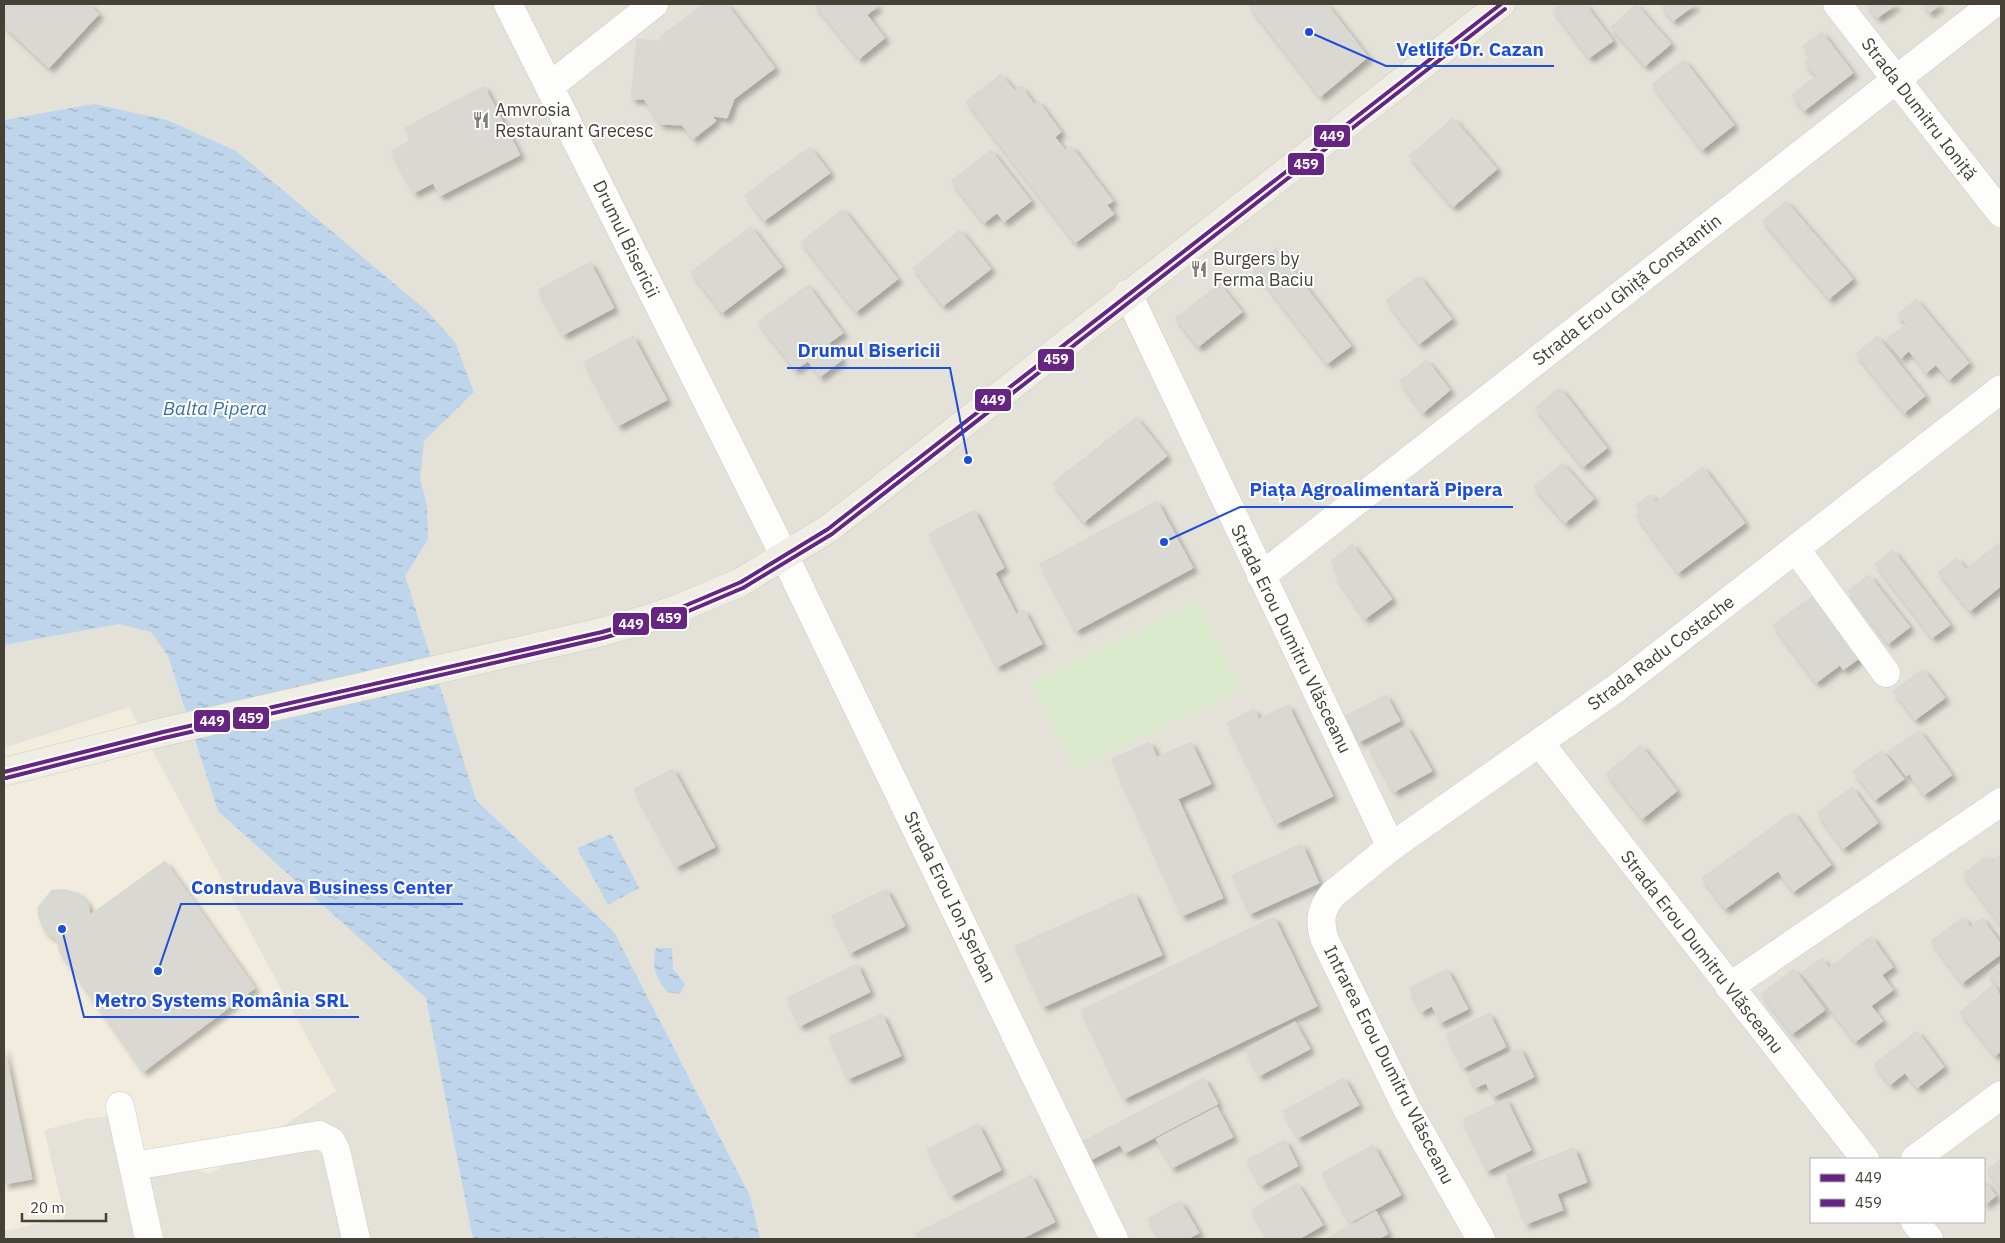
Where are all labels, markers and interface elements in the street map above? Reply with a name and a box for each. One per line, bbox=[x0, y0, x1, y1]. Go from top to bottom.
callout: Vetlife Dr. Cazan bbox=[1386, 32, 1554, 66]
street label: Strada Dumitru Ioniță bbox=[1856, 33, 1983, 185]
text: Vetlife Dr. Cazan bbox=[1396, 37, 1544, 61]
place label: Amvrosia Restaurant Grecesc bbox=[495, 98, 653, 142]
restaurant icon: Amvrosia Restaurant Grecesc bbox=[471, 110, 491, 130]
line badge: 449 bbox=[1313, 124, 1351, 148]
text: 449 bbox=[1319, 127, 1345, 145]
line badge: 459 bbox=[1287, 152, 1325, 176]
text: 459 bbox=[1293, 155, 1319, 173]
street label: Drumul Bisericii bbox=[588, 176, 665, 301]
street label: Strada Erou Ghiță Constantin bbox=[1528, 209, 1726, 371]
place label: Burgers by Ferma Baciu bbox=[1213, 247, 1314, 291]
restaurant icon: Burgers by Ferma Baciu bbox=[1189, 259, 1209, 279]
callout: Drumul Bisericii bbox=[787, 334, 950, 368]
text: Drumul Bisericii bbox=[798, 338, 940, 362]
line badge: 459 bbox=[1037, 348, 1075, 372]
text: 459 bbox=[1043, 350, 1069, 368]
line badge: 449 bbox=[974, 388, 1012, 412]
text: 449 bbox=[980, 391, 1006, 409]
water label: Balta Pipera bbox=[163, 396, 267, 420]
callout: Piața Agroalimentară Pipera bbox=[1240, 473, 1513, 507]
text: Piața Agroalimentară Pipera bbox=[1249, 477, 1503, 501]
street label: Strada Erou Dumitru Vlăsceanu bbox=[1226, 521, 1357, 757]
street label: Strada Radu Costache bbox=[1583, 590, 1739, 715]
line badge: 459 bbox=[650, 606, 688, 630]
text: 459 bbox=[656, 609, 682, 627]
line badge: 449 bbox=[612, 612, 650, 636]
text: 449 bbox=[618, 615, 644, 633]
line badge: 459 bbox=[232, 706, 270, 730]
line badge: 449 bbox=[193, 709, 231, 733]
text: 459 bbox=[238, 709, 264, 727]
text: 449 bbox=[199, 712, 225, 730]
street label: Strada Erou Ion Șerban bbox=[899, 807, 1002, 986]
street label: Strada Erou Dumitru Vlăsceanu bbox=[1616, 845, 1789, 1058]
callout: Construdava Business Center bbox=[181, 870, 463, 904]
text: Construdava Business Center bbox=[191, 875, 453, 899]
street label: Intrarea Erou Dumitru Vlăsceanu bbox=[1319, 942, 1460, 1188]
callout: Metro Systems România SRL bbox=[84, 983, 359, 1017]
text: Metro Systems România SRL bbox=[95, 988, 349, 1012]
legend bbox=[1810, 1158, 1985, 1223]
text: 449 bbox=[1855, 1168, 1882, 1187]
scale bar bbox=[22, 1190, 106, 1222]
text: 459 bbox=[1855, 1193, 1882, 1212]
text: 20 m bbox=[30, 1198, 65, 1217]

